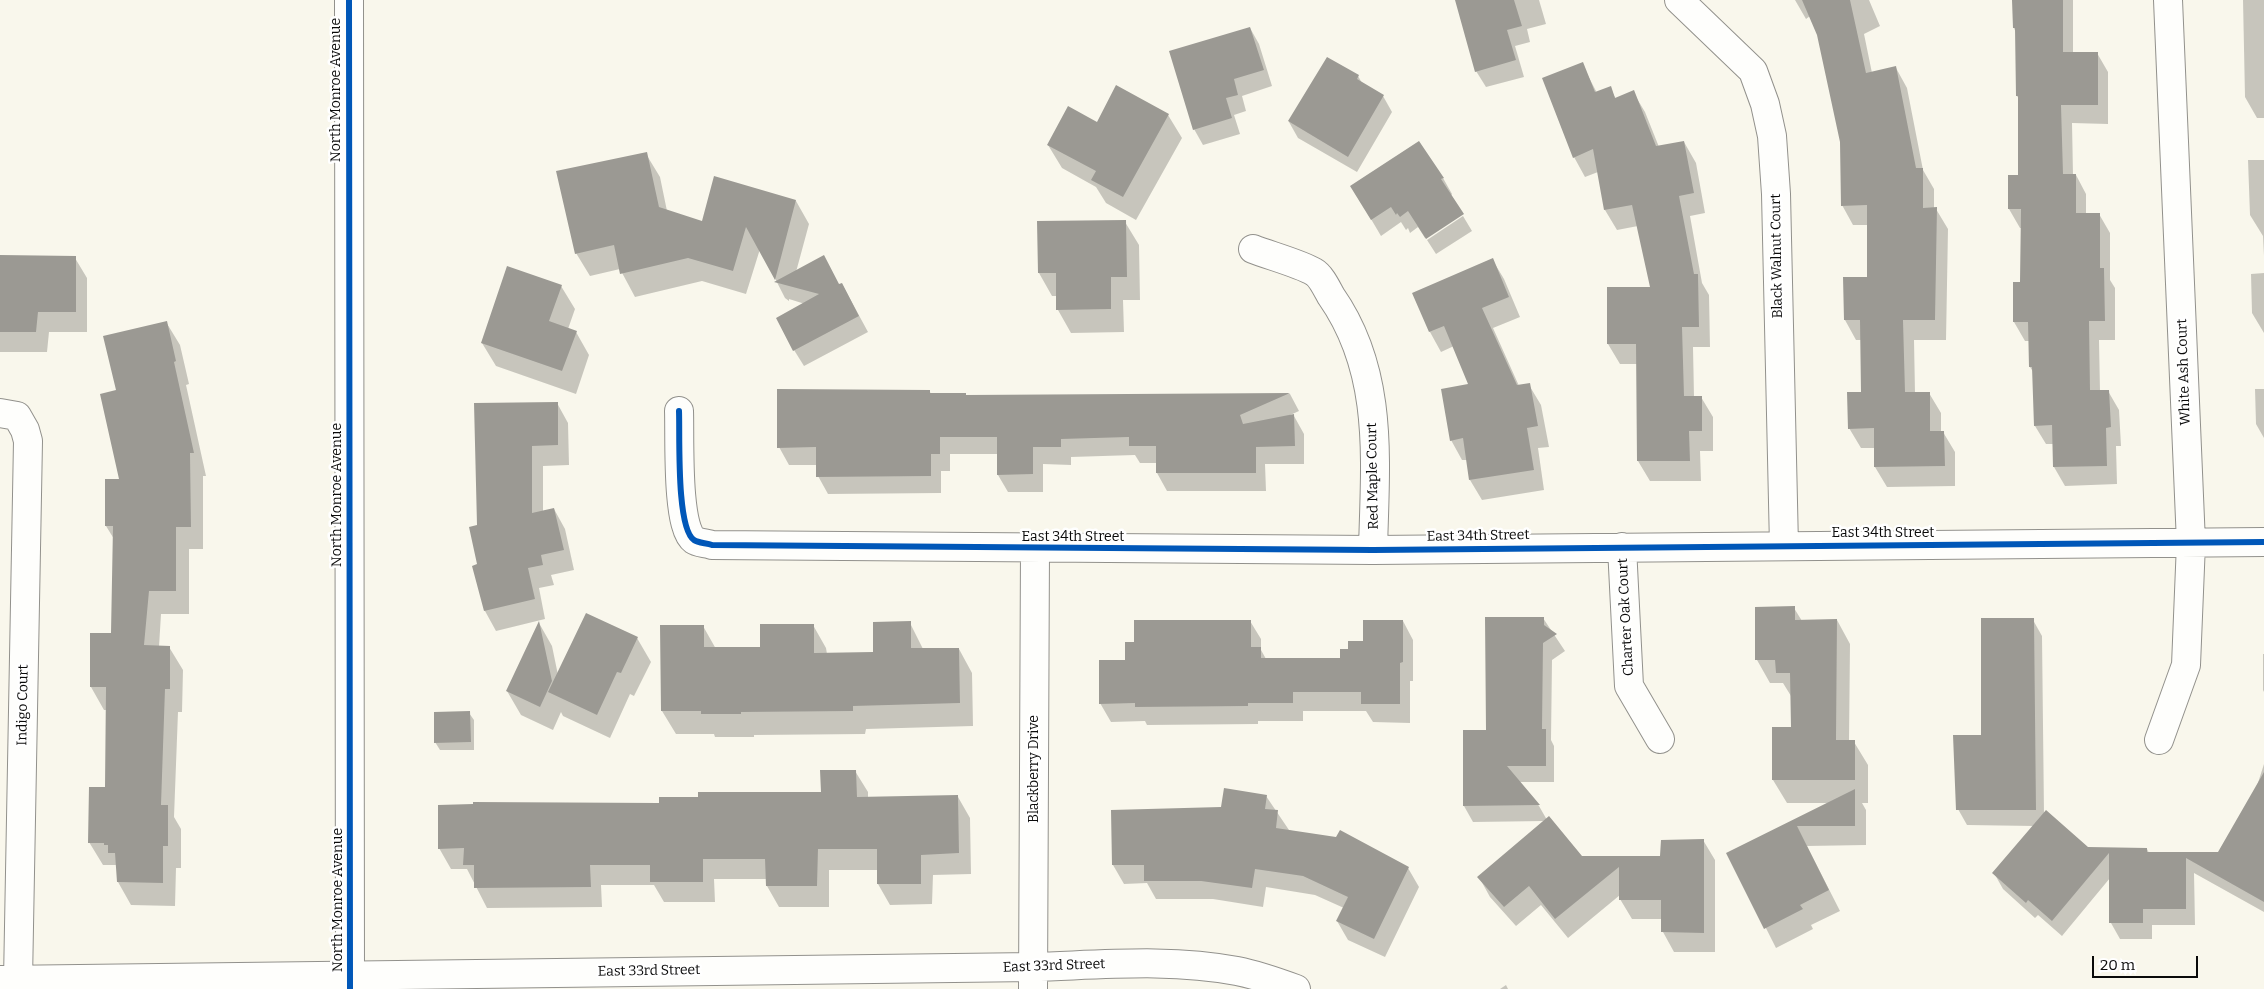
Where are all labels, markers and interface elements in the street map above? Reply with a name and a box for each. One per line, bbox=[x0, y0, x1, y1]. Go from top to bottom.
street label: North Monroe Avenue bbox=[328, 18, 344, 162]
street label: Black Walnut Court bbox=[1768, 193, 1786, 319]
street label: White Ash Court bbox=[2174, 318, 2194, 426]
street label: Red Maple Court bbox=[1364, 422, 1382, 530]
street label: North Monroe Avenue bbox=[329, 423, 345, 567]
street label: East 34th Street bbox=[1832, 525, 1934, 541]
street label: East 34th Street bbox=[1426, 527, 1530, 545]
street label: East 34th Street bbox=[1022, 529, 1124, 545]
street label: Charter Oak Court bbox=[1615, 558, 1637, 676]
street label: Indigo Court bbox=[14, 664, 32, 746]
street label: Blackberry Drive bbox=[1026, 715, 1042, 823]
street label: North Monroe Avenue bbox=[330, 828, 346, 972]
scale bar bbox=[2094, 946, 2200, 978]
street label: East 33rd Street bbox=[1002, 956, 1106, 976]
text: 20 m bbox=[2100, 956, 2135, 974]
street label: East 33rd Street bbox=[598, 962, 700, 980]

